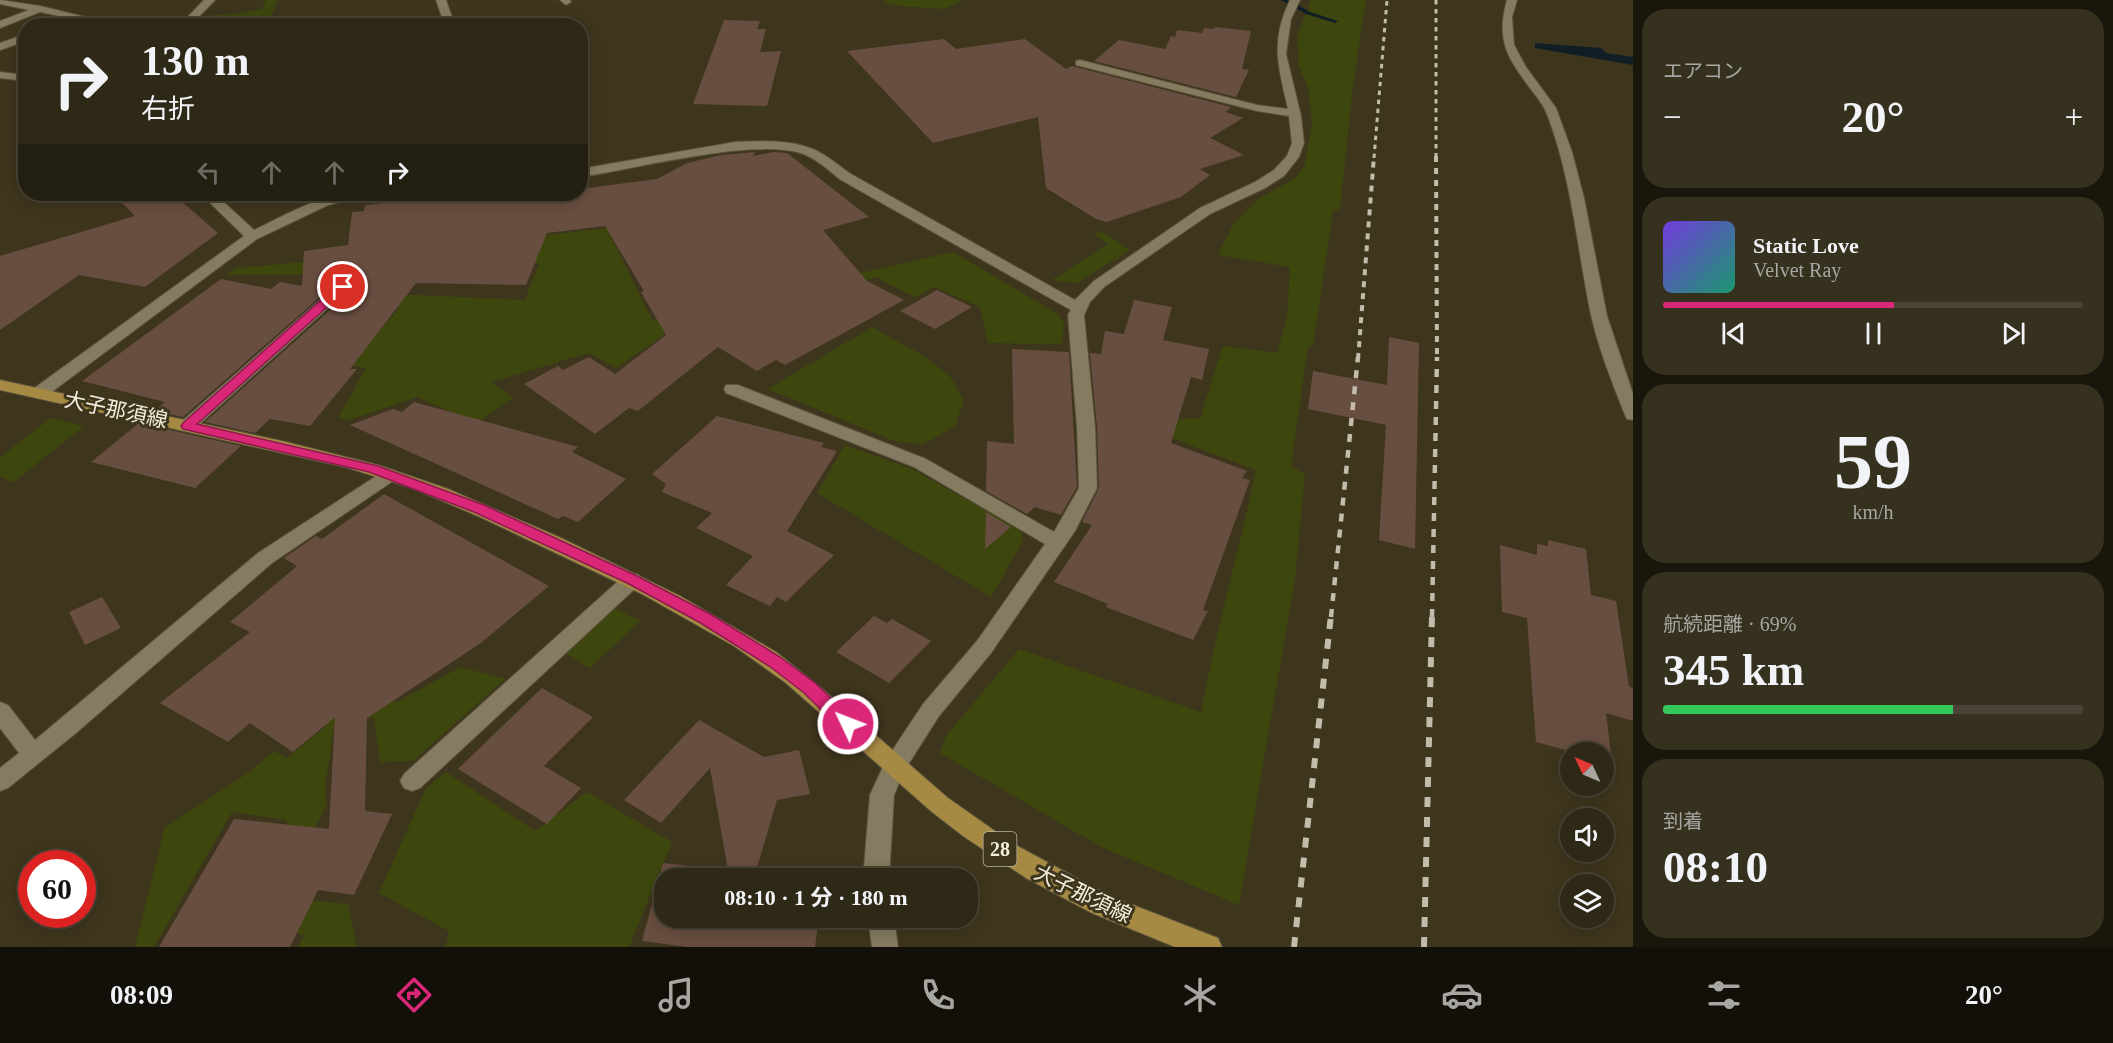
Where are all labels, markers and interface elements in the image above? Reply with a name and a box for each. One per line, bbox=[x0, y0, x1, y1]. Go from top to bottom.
text: 130 m bbox=[141, 38, 250, 84]
icon: right bbox=[42, 42, 120, 120]
text: エアコン bbox=[1663, 60, 1743, 82]
text: 20° bbox=[1842, 92, 1905, 142]
text: 右折 bbox=[141, 94, 195, 124]
text: − bbox=[1663, 99, 1682, 135]
text: + bbox=[2064, 99, 2083, 135]
icon: left bbox=[192, 156, 225, 189]
icon: ahead bbox=[255, 156, 288, 189]
icon: ahead bbox=[318, 156, 351, 189]
icon: right bbox=[381, 156, 414, 189]
text: Static Love bbox=[1753, 233, 1859, 258]
text: Velvet Ray bbox=[1753, 259, 1841, 281]
pin bbox=[317, 261, 368, 312]
icon: arrive bbox=[326, 270, 359, 303]
icon: previous bbox=[1717, 317, 1750, 350]
icon: pause bbox=[1857, 317, 1890, 350]
icon: next bbox=[1997, 317, 2030, 350]
street label: 大子那須線 bbox=[62, 387, 170, 433]
text: 59 bbox=[1834, 418, 1912, 505]
text: km/h bbox=[1852, 501, 1894, 523]
text: 航続距離 · 69% bbox=[1663, 613, 1796, 635]
text: 345 km bbox=[1663, 645, 1804, 695]
position arrow bbox=[816, 692, 880, 756]
north arrow bbox=[1560, 742, 1614, 796]
map controls bbox=[1560, 742, 1614, 928]
button: sound bbox=[1560, 808, 1614, 862]
text: 到着 bbox=[1663, 810, 1703, 832]
road number: 28 bbox=[984, 832, 1016, 866]
text: 08:10 bbox=[1663, 842, 1768, 892]
speed limit sign: 60 bbox=[18, 850, 96, 928]
street label: 大子那須線 bbox=[1031, 860, 1135, 928]
button: layers bbox=[1560, 874, 1614, 928]
text: 08:10 · 1 分 · 180 m bbox=[724, 885, 908, 910]
icon: directions bbox=[393, 974, 435, 1016]
icon: music bbox=[655, 974, 697, 1016]
icon: phone bbox=[917, 974, 959, 1016]
icon: climate bbox=[1179, 974, 1221, 1016]
icon: car bbox=[1441, 974, 1483, 1016]
icon: filters bbox=[1703, 974, 1745, 1016]
text: 08:09 bbox=[110, 980, 173, 1010]
text: 20° bbox=[1965, 980, 2003, 1010]

